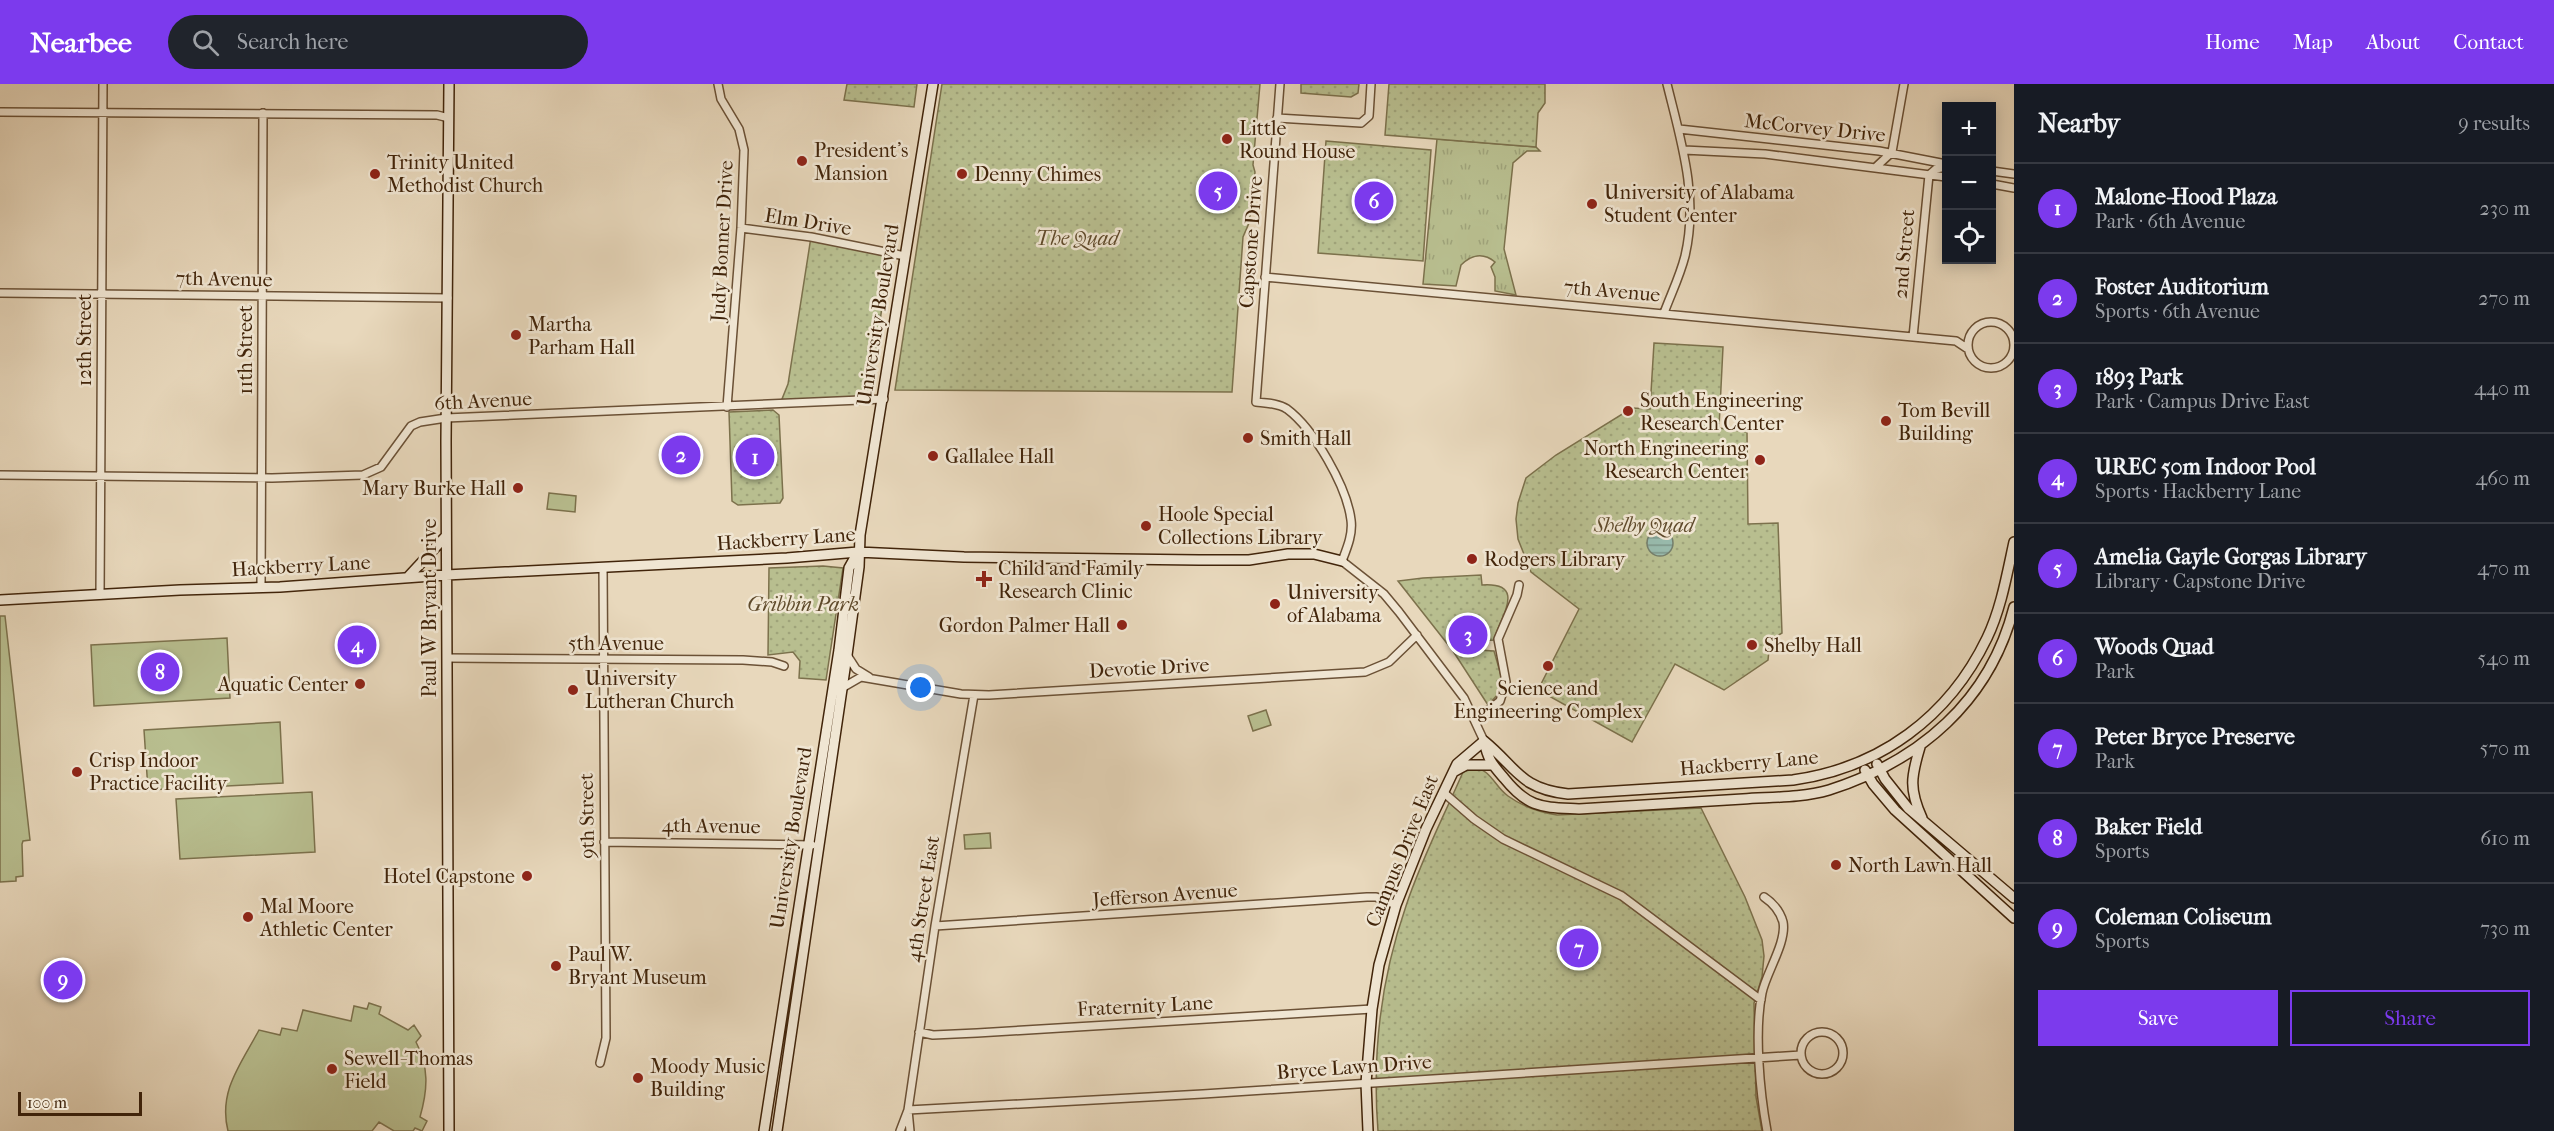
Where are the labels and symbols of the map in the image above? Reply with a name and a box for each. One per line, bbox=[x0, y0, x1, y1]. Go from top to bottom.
street label: McCorvey Drive bbox=[1743, 109, 1887, 147]
place label: Little Round House bbox=[1239, 117, 1355, 163]
marker: Little Round House bbox=[1220, 132, 1234, 146]
place label: President's Mansion bbox=[814, 139, 908, 185]
place label: Trinity United Methodist Church bbox=[387, 151, 544, 197]
marker: President's Mansion bbox=[795, 154, 809, 168]
street label: Judy Bonner Drive bbox=[706, 160, 738, 324]
place label: Denny Chimes bbox=[974, 163, 1101, 186]
marker: Trinity United Methodist Church bbox=[368, 167, 382, 181]
marker: Denny Chimes bbox=[955, 167, 969, 181]
pin: 5 bbox=[1198, 168, 1238, 214]
street label: Capstone Drive bbox=[1235, 175, 1267, 309]
pin: 6 bbox=[1354, 178, 1394, 224]
place label: University of Alabama Student Center bbox=[1604, 181, 1795, 227]
marker: University of Alabama Student Center bbox=[1585, 197, 1599, 211]
street label: Elm Drive bbox=[763, 204, 853, 240]
street label: 2nd Street bbox=[1889, 208, 1919, 300]
street label: University Boulevard bbox=[852, 221, 904, 407]
park label: The Quad bbox=[1036, 227, 1121, 251]
street label: 7th Avenue bbox=[175, 267, 273, 291]
street label: 7th Avenue bbox=[1563, 275, 1661, 307]
street label: 12th Street bbox=[73, 294, 96, 386]
street label: 11th Street bbox=[234, 305, 257, 395]
place label: Martha Parham Hall bbox=[528, 313, 635, 359]
marker: Martha Parham Hall bbox=[509, 328, 523, 342]
street label: 6th Avenue bbox=[433, 387, 533, 415]
place label: South Engineering Research Center bbox=[1640, 389, 1803, 435]
place label: Tom Bevill Building bbox=[1898, 399, 1991, 445]
marker: South Engineering Research Center bbox=[1621, 404, 1635, 418]
marker: Tom Bevill Building bbox=[1879, 414, 1893, 428]
place label: Smith Hall bbox=[1260, 427, 1352, 450]
marker: Smith Hall bbox=[1241, 431, 1255, 445]
pin: 2 bbox=[662, 432, 700, 478]
pin: 1 bbox=[736, 434, 774, 479]
place label: North Engineering Research Center bbox=[1583, 437, 1748, 483]
place label: Gallalee Hall bbox=[945, 445, 1055, 468]
marker: Gallalee Hall bbox=[926, 449, 940, 463]
marker: North Engineering Research Center bbox=[1753, 453, 1767, 467]
place label: Mary Burke Hall bbox=[362, 477, 506, 500]
marker: Mary Burke Hall bbox=[511, 481, 525, 495]
place label: Hoole Special Collections Library bbox=[1158, 503, 1324, 549]
park label: Shelby Quad bbox=[1593, 514, 1697, 538]
street label: Paul W Bryant Drive bbox=[418, 518, 441, 698]
marker: Hoole Special Collections Library bbox=[1139, 519, 1153, 533]
street label: Hackberry Lane bbox=[716, 523, 856, 555]
place label: Rodgers Library bbox=[1484, 548, 1626, 571]
street label: Hackberry Lane bbox=[231, 551, 371, 581]
marker: Rodgers Library bbox=[1465, 552, 1479, 566]
place label: Child and Family Research Clinic bbox=[998, 557, 1145, 603]
marker: Child and Family Research Clinic bbox=[975, 570, 993, 588]
place label: University of Alabama bbox=[1287, 581, 1382, 627]
park label: Gribbin Park bbox=[747, 593, 859, 616]
marker: University of Alabama bbox=[1268, 597, 1282, 611]
pin: 3 bbox=[1448, 612, 1488, 658]
place label: Gordon Palmer Hall bbox=[939, 614, 1110, 637]
marker: Gordon Palmer Hall bbox=[1115, 618, 1129, 632]
pin: 4 bbox=[338, 622, 376, 668]
street label: 5th Avenue bbox=[568, 632, 664, 655]
place label: Shelby Hall bbox=[1764, 634, 1862, 657]
marker: Shelby Hall bbox=[1745, 638, 1759, 652]
pin: 8 bbox=[140, 650, 180, 694]
street label: Devotie Drive bbox=[1088, 653, 1210, 683]
marker: Science and Engineering Complex bbox=[1541, 659, 1555, 673]
place label: University Lutheran Church bbox=[585, 667, 735, 713]
place label: Aquatic Center bbox=[217, 673, 348, 696]
your location bbox=[906, 673, 935, 702]
marker: Aquatic Center bbox=[353, 677, 367, 691]
place label: Science and Engineering Complex bbox=[1453, 677, 1643, 723]
marker: University Lutheran Church bbox=[566, 683, 580, 697]
street label: University Boulevard bbox=[765, 744, 817, 930]
street label: Hackberry Lane bbox=[1679, 745, 1819, 781]
place label: Crisp Indoor Practice Facility bbox=[89, 749, 229, 795]
marker: Crisp Indoor Practice Facility bbox=[70, 765, 84, 779]
street label: Campus Drive East bbox=[1361, 772, 1443, 930]
street label: 9th Street bbox=[575, 773, 599, 859]
street label: 4th Avenue bbox=[661, 814, 761, 838]
street label: 4th Street East bbox=[902, 834, 944, 964]
place label: North Lawn Hall bbox=[1848, 854, 1992, 877]
marker: North Lawn Hall bbox=[1829, 858, 1843, 872]
place label: Hotel Capstone bbox=[383, 865, 515, 888]
marker: Hotel Capstone bbox=[520, 869, 534, 883]
street label: Jefferson Avenue bbox=[1090, 878, 1238, 912]
place label: Mal Moore Athletic Center bbox=[259, 895, 393, 941]
marker: Mal Moore Athletic Center bbox=[241, 910, 255, 924]
pin: 7 bbox=[1560, 926, 1598, 970]
place label: Paul W. Bryant Museum bbox=[568, 943, 707, 989]
pin: 9 bbox=[44, 958, 82, 1002]
marker: Paul W. Bryant Museum bbox=[549, 959, 563, 973]
street label: Fraternity Lane bbox=[1076, 991, 1214, 1021]
place label: Sewell-Thomas Field bbox=[344, 1047, 473, 1093]
street label: Bryce Lawn Drive bbox=[1276, 1050, 1432, 1084]
place label: Moody Music Building bbox=[650, 1055, 765, 1101]
marker: Sewell-Thomas Field bbox=[325, 1062, 339, 1076]
marker: Moody Music Building bbox=[631, 1071, 645, 1085]
scale bar bbox=[18, 1089, 142, 1116]

